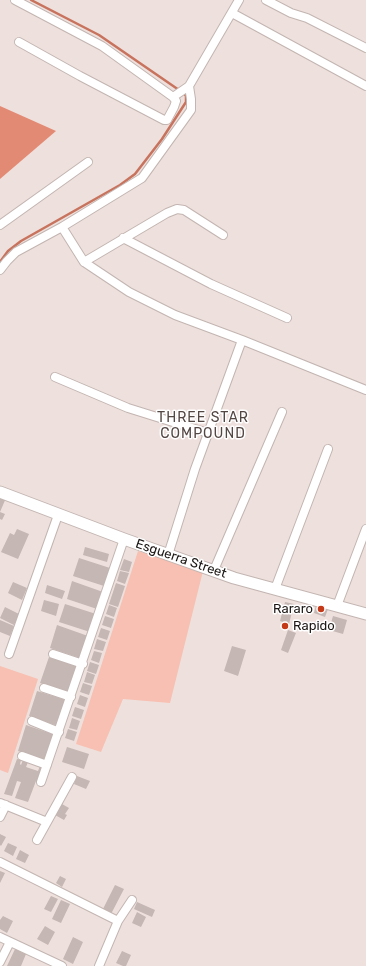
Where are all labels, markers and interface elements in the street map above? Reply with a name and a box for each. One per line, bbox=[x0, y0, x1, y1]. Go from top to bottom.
district label: THREE STAR COMPOUND bbox=[157, 410, 249, 442]
street label: Esguerra Street bbox=[134, 536, 228, 582]
place label: Rararo bbox=[273, 601, 313, 617]
marker: Rararo bbox=[316, 604, 326, 614]
place label: Rapido bbox=[293, 618, 335, 634]
marker: Rapido bbox=[280, 621, 290, 631]

